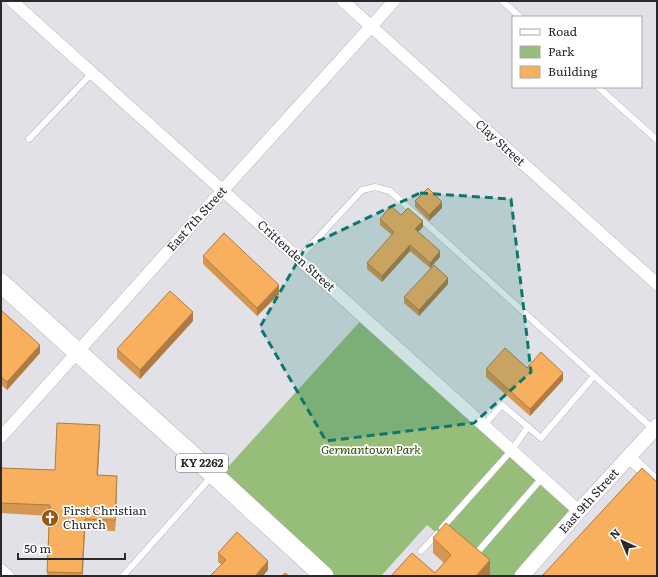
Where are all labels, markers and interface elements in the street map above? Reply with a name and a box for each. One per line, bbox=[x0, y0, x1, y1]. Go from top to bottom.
legend bbox=[512, 16, 642, 88]
text: Road bbox=[548, 22, 578, 40]
text: Park bbox=[548, 42, 575, 60]
text: Building bbox=[548, 62, 598, 80]
street label: Clay Street bbox=[472, 115, 530, 170]
street label: East 7th Street bbox=[162, 182, 231, 255]
street label: Crittenden Street bbox=[254, 215, 340, 295]
park label: Germantown Park bbox=[321, 440, 421, 458]
road number: KY 2262 bbox=[176, 454, 228, 472]
street label: East 9th Street bbox=[554, 464, 623, 537]
place label: First Christian Church bbox=[63, 501, 147, 533]
church icon: First Christian Church bbox=[40, 508, 60, 528]
north arrow bbox=[602, 521, 642, 561]
text: N bbox=[605, 524, 623, 542]
scale bar bbox=[18, 535, 125, 561]
text: 50 m bbox=[24, 539, 51, 557]

